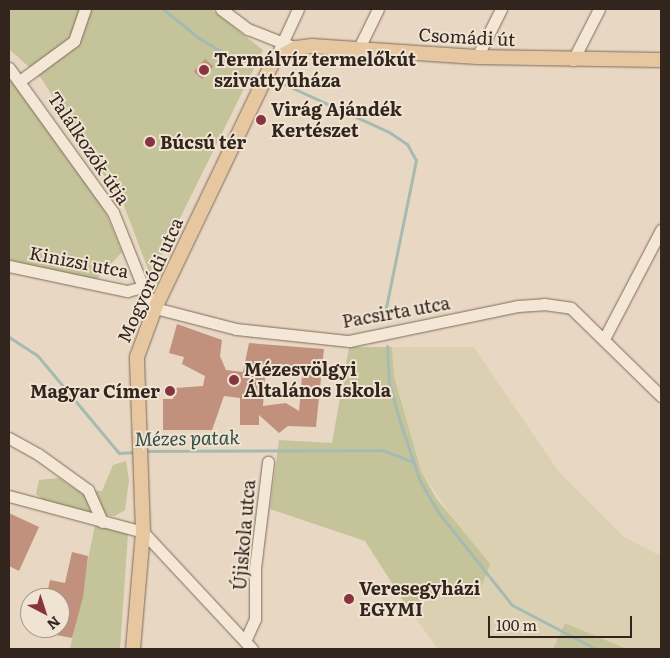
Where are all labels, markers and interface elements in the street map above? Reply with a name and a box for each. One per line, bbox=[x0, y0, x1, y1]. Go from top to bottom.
street label: Csomádi út bbox=[418, 24, 516, 50]
place label: Termálvíz termelőkút szivattyúháza bbox=[214, 49, 416, 92]
marker: Termálvíz termelőkút szivattyúháza bbox=[198, 64, 210, 76]
street label: Találkozók útja bbox=[43, 87, 135, 209]
place label: Virág Ajándék Kertészet bbox=[271, 99, 402, 142]
marker: Virág Ajándék Kertészet bbox=[255, 114, 267, 126]
place label: Búcsú tér bbox=[160, 131, 246, 153]
marker: Búcsú tér bbox=[144, 136, 156, 148]
street label: Mogyoródi utca bbox=[113, 214, 187, 346]
street label: Kinizsi utca bbox=[28, 242, 130, 282]
street label: Pacsirta utca bbox=[340, 292, 452, 332]
place label: Mézesvölgyi Általános Iskola bbox=[244, 359, 391, 402]
marker: Mézesvölgyi Általános Iskola bbox=[228, 374, 240, 386]
place label: Magyar Címer bbox=[30, 380, 160, 402]
marker: Magyar Címer bbox=[164, 385, 176, 397]
water label: Mézes patak bbox=[134, 426, 240, 450]
street label: Újiskola utca bbox=[228, 479, 260, 591]
place label: Veresegyházi EGYMI bbox=[359, 578, 480, 620]
north arrow bbox=[20, 588, 70, 638]
marker: Veresegyházi EGYMI bbox=[343, 593, 355, 605]
scale bar bbox=[490, 606, 634, 638]
text: N bbox=[43, 612, 65, 635]
text: 100 m bbox=[496, 613, 537, 636]

